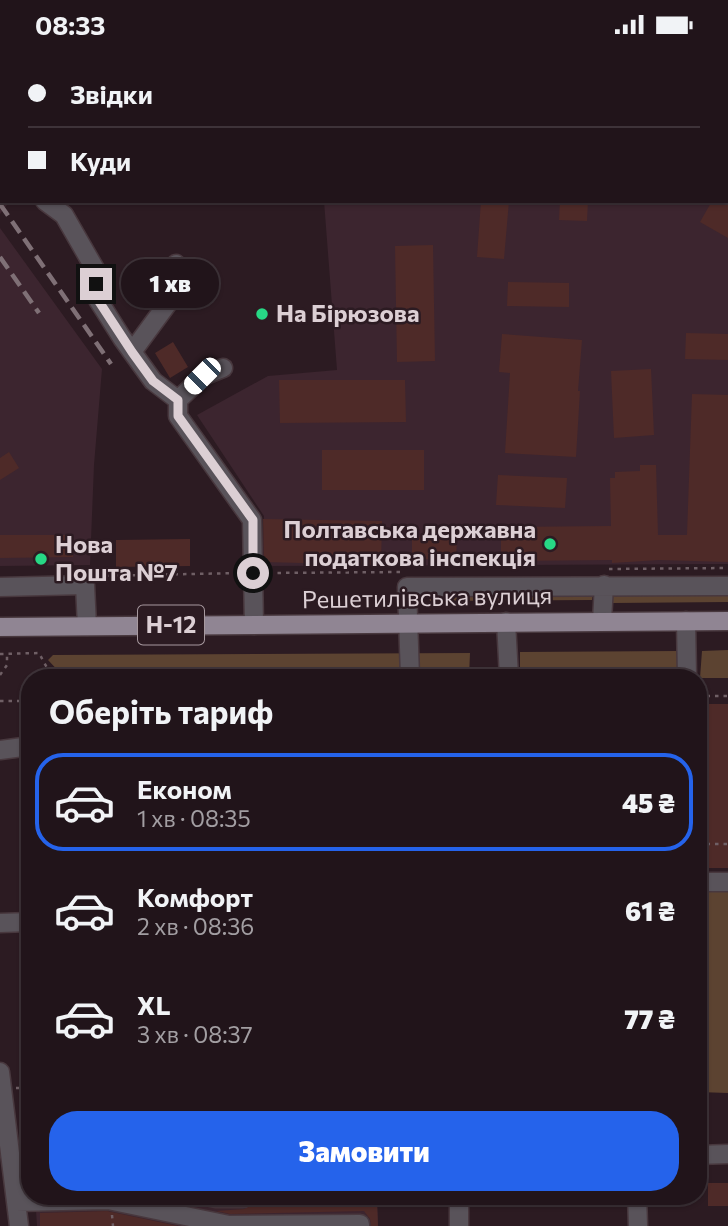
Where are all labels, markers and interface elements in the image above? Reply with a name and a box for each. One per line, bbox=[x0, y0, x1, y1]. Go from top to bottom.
text: 08:33 bbox=[35, 9, 105, 40]
text: Звідки bbox=[70, 78, 153, 109]
text: Куди bbox=[70, 145, 131, 176]
callout: 1 хв bbox=[120, 259, 218, 309]
route end bbox=[80, 268, 112, 300]
text: 1 хв bbox=[149, 269, 191, 297]
place label: На Бірюзова bbox=[276, 298, 419, 327]
marker: На Бірюзова bbox=[254, 306, 270, 322]
car bbox=[180, 354, 225, 398]
place label: Полтавська державна податкова інспекція bbox=[284, 514, 536, 571]
place label: Нова Пошта №7 bbox=[55, 529, 178, 586]
marker: Полтавська державна податкова інспекція bbox=[542, 536, 558, 552]
marker: Нова Пошта №7 bbox=[33, 551, 49, 567]
route start bbox=[237, 557, 269, 589]
street label: Решетилівська вулиця bbox=[302, 580, 552, 613]
road number: Н-12 bbox=[138, 605, 204, 645]
text: Оберіть тариф bbox=[49, 691, 273, 731]
icon: car bbox=[53, 771, 116, 834]
text: Економ bbox=[137, 773, 232, 804]
text: 45 ₴ bbox=[622, 787, 675, 818]
text: 1 хв · 08:35 bbox=[137, 804, 251, 832]
icon: car bbox=[53, 879, 116, 942]
text: Комфорт bbox=[137, 881, 253, 912]
text: 61 ₴ bbox=[625, 895, 675, 926]
text: 2 хв · 08:36 bbox=[137, 912, 254, 940]
icon: car bbox=[53, 987, 116, 1050]
text: XL bbox=[137, 989, 171, 1020]
text: 77 ₴ bbox=[624, 1003, 675, 1034]
text: 3 хв · 08:37 bbox=[137, 1020, 253, 1048]
button: Замовити bbox=[49, 1111, 679, 1191]

